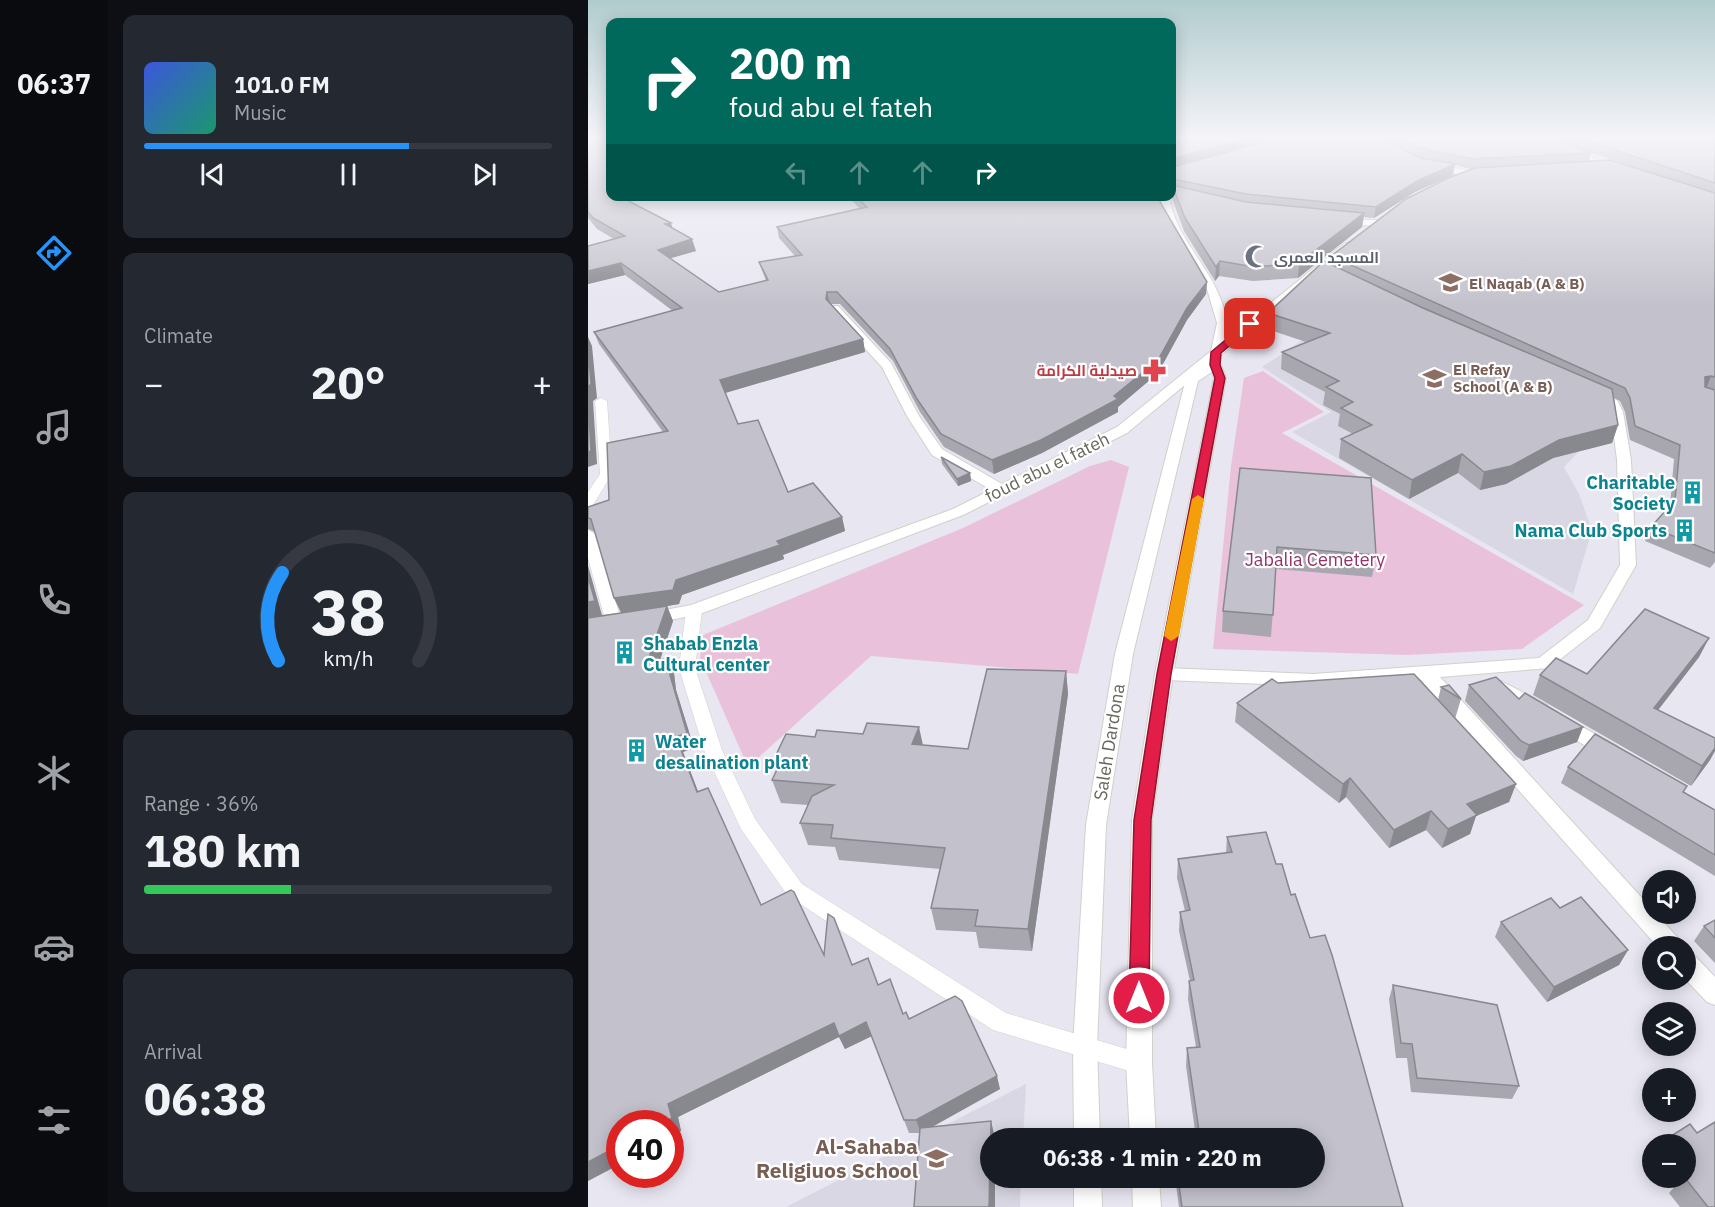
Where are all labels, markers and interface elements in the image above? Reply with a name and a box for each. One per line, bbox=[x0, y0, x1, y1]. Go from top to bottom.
text: 200 m bbox=[729, 36, 852, 91]
icon: right bbox=[630, 42, 708, 120]
text: 06:37 bbox=[17, 66, 91, 101]
text: 101.0 FM bbox=[234, 70, 330, 99]
text: foud abu el fateh bbox=[729, 89, 933, 124]
text: Music bbox=[234, 99, 286, 126]
icon: left bbox=[780, 156, 813, 189]
icon: ahead bbox=[843, 156, 876, 189]
icon: ahead bbox=[906, 156, 939, 189]
icon: right bbox=[969, 156, 1002, 189]
icon: previous bbox=[196, 158, 229, 191]
icon: pause bbox=[332, 158, 365, 191]
icon: next bbox=[468, 158, 501, 191]
icon: directions bbox=[33, 232, 75, 274]
mosque icon: المسجد العمرى bbox=[1243, 244, 1269, 270]
place label: المسجد العمرى bbox=[1274, 248, 1379, 267]
school or university icon: El Naqab (A & B) bbox=[1438, 270, 1464, 296]
place label: El Naqab (A & B) bbox=[1469, 274, 1584, 293]
pin bbox=[1224, 298, 1275, 349]
icon: arrive bbox=[1233, 307, 1266, 340]
text: Climate bbox=[144, 322, 213, 349]
text: 20° bbox=[310, 353, 386, 411]
pharmacy icon: ِِصيدلية الكرامة bbox=[1142, 357, 1168, 383]
place label: El Refay School (A & B) bbox=[1453, 360, 1552, 396]
place label: ِِصيدلية الكرامة bbox=[1037, 361, 1137, 380]
text: − bbox=[144, 362, 164, 405]
text: + bbox=[532, 362, 552, 405]
school or university icon: El Refay School (A & B) bbox=[1422, 365, 1448, 391]
icon: music bbox=[33, 406, 75, 448]
street label: foud abu el fateh bbox=[981, 427, 1113, 507]
place label: Charitable Society bbox=[1586, 471, 1675, 515]
building icon: Charitable Society bbox=[1680, 479, 1706, 505]
building icon: Nama Club Sports bbox=[1672, 517, 1698, 543]
place label: Nama Club Sports bbox=[1514, 519, 1667, 542]
park label: Jabalia Cemetery bbox=[1245, 548, 1385, 571]
text: 38 bbox=[311, 571, 385, 652]
icon: phone bbox=[33, 579, 75, 621]
place label: Shabab Enzla Cultural center bbox=[643, 632, 770, 676]
building icon: Shabab Enzla Cultural center bbox=[612, 640, 638, 666]
text: km/h bbox=[323, 644, 373, 672]
street label: Saleh Dardona bbox=[1088, 682, 1130, 802]
place label: Water desalination plant bbox=[655, 730, 808, 774]
building icon: Water desalination plant bbox=[624, 738, 650, 764]
icon: climate bbox=[33, 752, 75, 794]
text: Range · 36% bbox=[144, 790, 259, 817]
text: 180 km bbox=[144, 821, 302, 879]
map controls bbox=[1642, 870, 1696, 1188]
button: sound bbox=[1642, 870, 1696, 924]
icon: car bbox=[33, 926, 75, 968]
button: search bbox=[1642, 936, 1696, 990]
position arrow bbox=[1107, 966, 1171, 1030]
button: layers bbox=[1642, 1002, 1696, 1056]
text: Arrival bbox=[144, 1038, 202, 1065]
button: + bbox=[1642, 1068, 1696, 1122]
text: 06:38 bbox=[144, 1069, 267, 1127]
icon: filters bbox=[33, 1099, 75, 1141]
speed limit sign: 40 bbox=[606, 1110, 684, 1188]
place label: Al-Sahaba Religiuos School bbox=[756, 1132, 918, 1184]
button: − bbox=[1642, 1134, 1696, 1188]
text: 06:38 · 1 min · 220 m bbox=[1043, 1143, 1262, 1172]
school or university icon: Al-Sahaba Religiuos School bbox=[923, 1145, 949, 1171]

